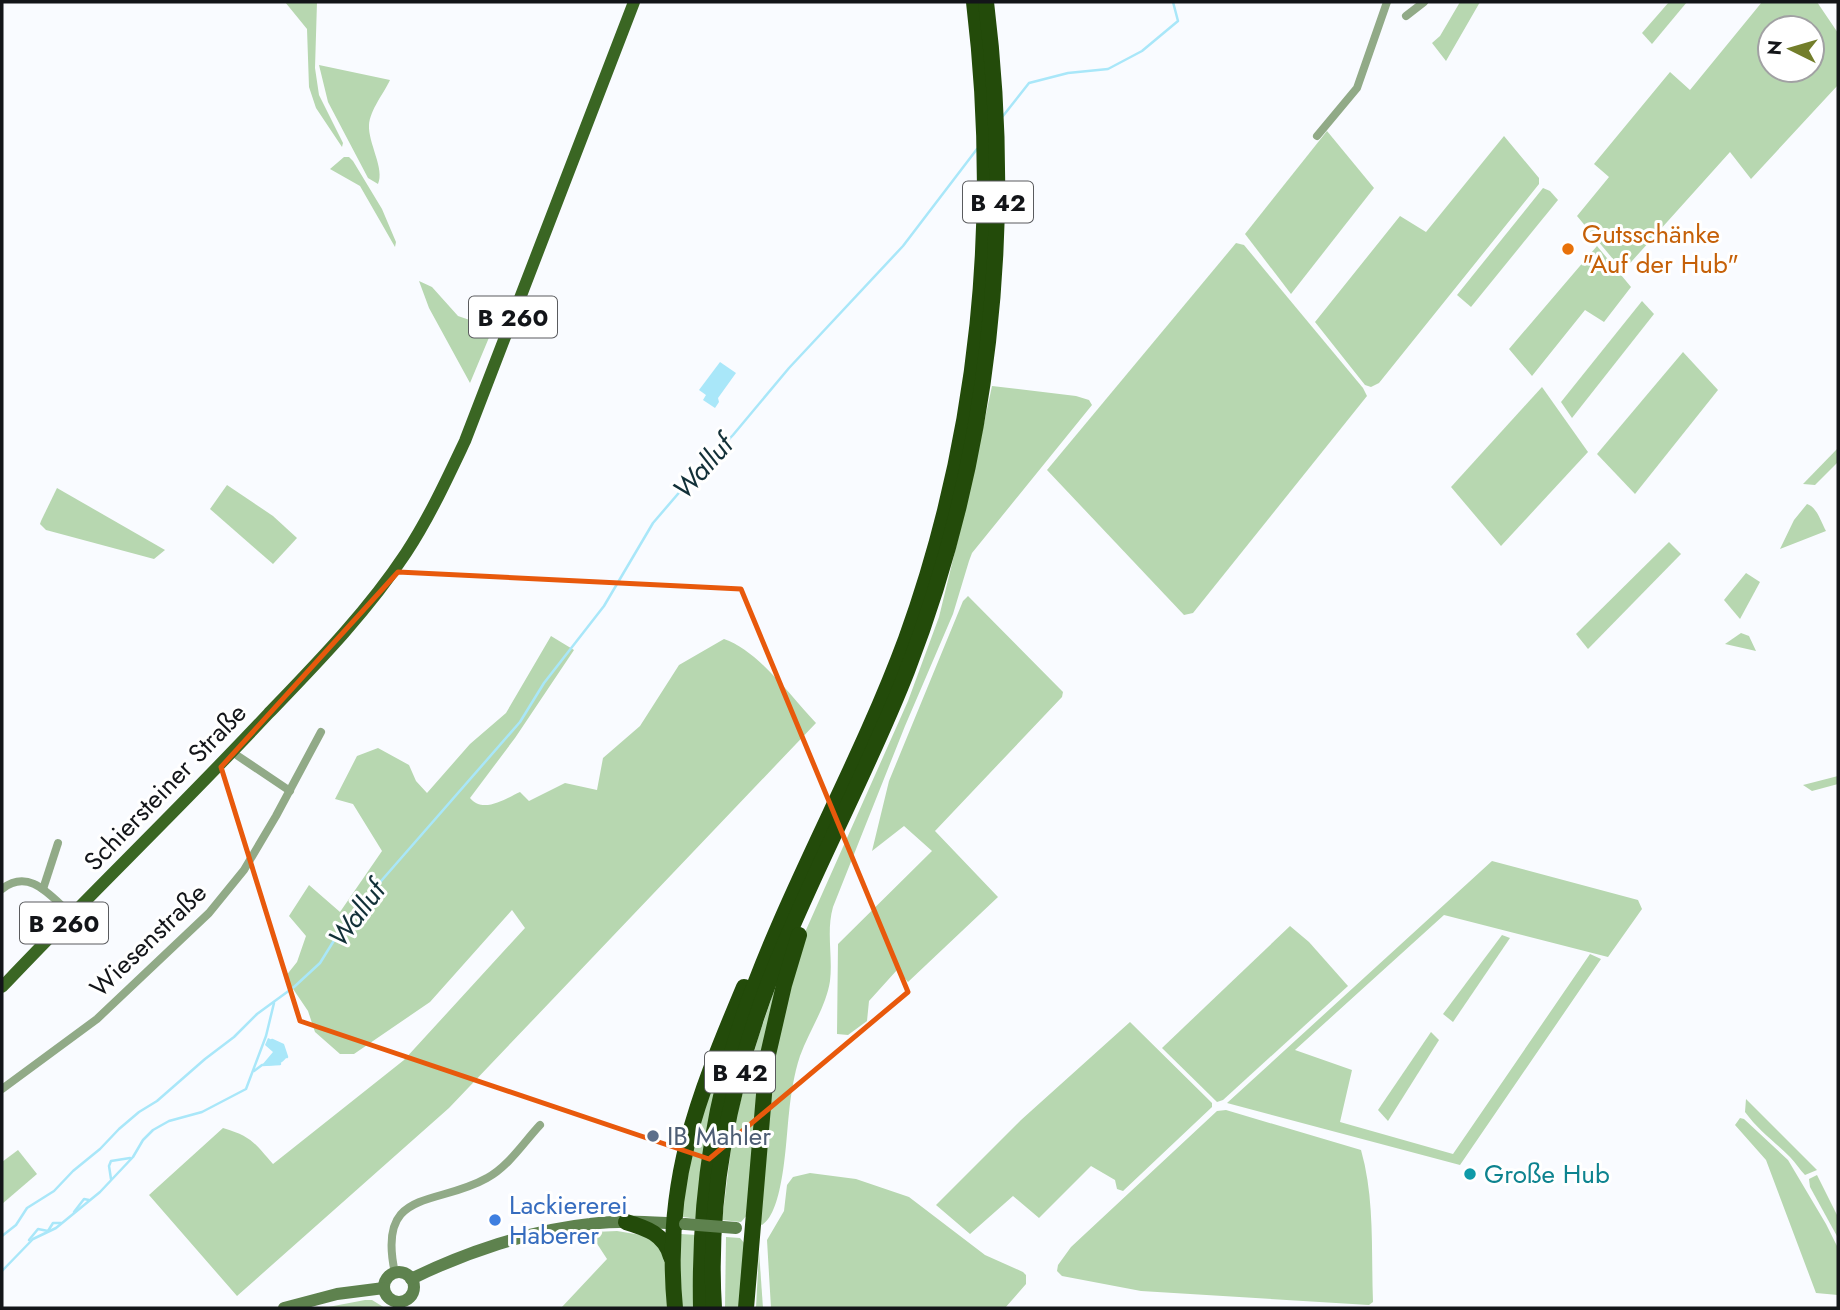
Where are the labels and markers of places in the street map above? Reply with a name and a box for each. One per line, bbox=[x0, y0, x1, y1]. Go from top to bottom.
place label: Gutsschänke "Auf der Hub" bbox=[1582, 215, 1739, 283]
marker: Gutsschänke "Auf der Hub" bbox=[1560, 241, 1576, 257]
place label: IB Mahler bbox=[667, 1117, 771, 1155]
marker: IB Mahler bbox=[645, 1128, 661, 1144]
place label: Große Hub bbox=[1484, 1155, 1610, 1193]
marker: Große Hub bbox=[1462, 1166, 1478, 1182]
place label: Lackiererei Haberer bbox=[509, 1186, 628, 1254]
marker: Lackiererei Haberer bbox=[487, 1212, 503, 1228]

